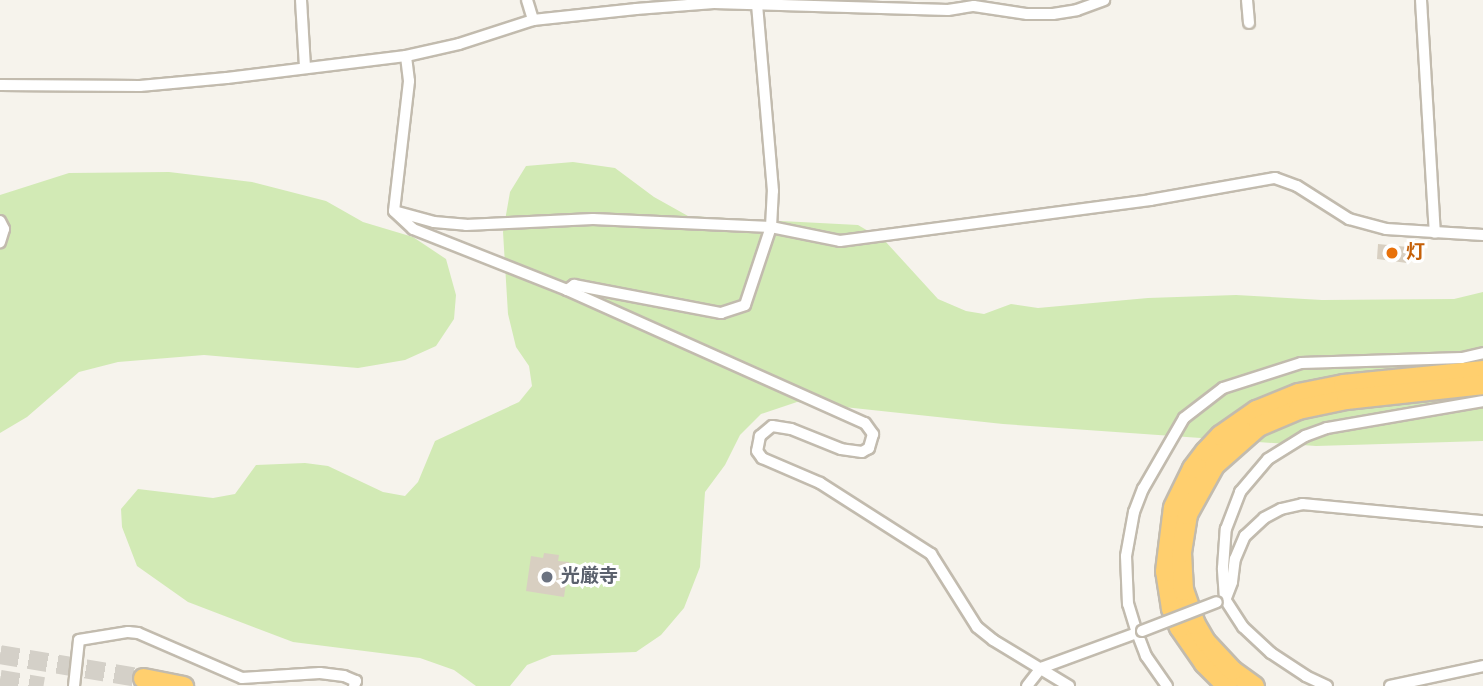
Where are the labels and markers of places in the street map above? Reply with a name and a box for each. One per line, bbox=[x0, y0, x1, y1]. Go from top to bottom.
place label: 灯 bbox=[1406, 242, 1425, 264]
marker: 灯 bbox=[1384, 245, 1400, 261]
place label: 光厳寺 bbox=[561, 566, 618, 588]
marker: 光厳寺 bbox=[539, 569, 555, 585]

